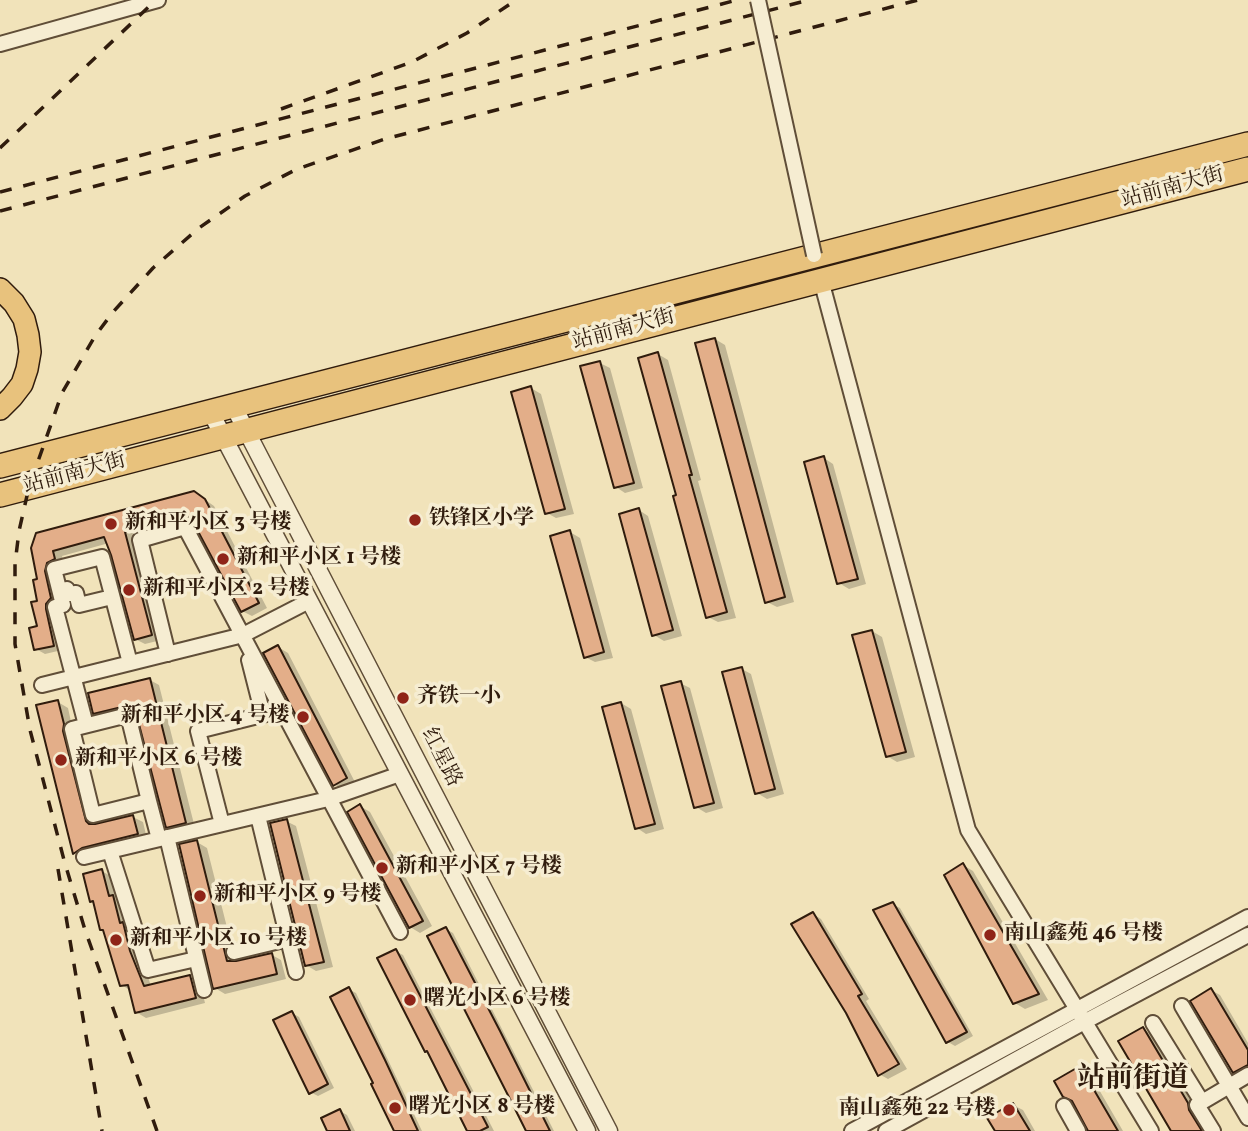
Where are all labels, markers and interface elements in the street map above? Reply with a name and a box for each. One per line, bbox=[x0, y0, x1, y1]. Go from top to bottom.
street label: 站前南大街 bbox=[1119, 163, 1227, 215]
street label: 站前南大街 bbox=[570, 305, 678, 357]
street label: 站前南大街 bbox=[21, 449, 129, 501]
place label: 铁锋区小学 bbox=[429, 507, 534, 533]
place label: 新和平小区 3 号楼 bbox=[125, 511, 291, 537]
marker: 铁锋区小学 bbox=[407, 512, 423, 528]
marker: 新和平小区 3 号楼 bbox=[103, 516, 119, 532]
place label: 新和平小区 1 号楼 bbox=[237, 546, 401, 572]
marker: 新和平小区 1 号楼 bbox=[215, 551, 231, 567]
place label: 新和平小区 2 号楼 bbox=[143, 577, 309, 603]
marker: 新和平小区 2 号楼 bbox=[121, 582, 137, 598]
place label: 齐铁一小 bbox=[417, 685, 501, 711]
marker: 齐铁一小 bbox=[395, 690, 411, 706]
place label: 新和平小区 4 号楼 bbox=[121, 704, 289, 730]
marker: 新和平小区 4 号楼 bbox=[295, 709, 311, 725]
street label: 红星路 bbox=[414, 724, 466, 792]
place label: 新和平小区 6 号楼 bbox=[75, 747, 242, 773]
marker: 新和平小区 6 号楼 bbox=[53, 752, 69, 768]
place label: 新和平小区 7 号楼 bbox=[396, 855, 561, 881]
marker: 新和平小区 7 号楼 bbox=[374, 860, 390, 876]
place label: 新和平小区 9 号楼 bbox=[214, 883, 381, 909]
marker: 新和平小区 9 号楼 bbox=[192, 888, 208, 904]
place label: 南山鑫苑 46 号楼 bbox=[1004, 922, 1163, 948]
place label: 新和平小区 10 号楼 bbox=[130, 927, 307, 953]
marker: 南山鑫苑 46 号楼 bbox=[982, 927, 998, 943]
marker: 新和平小区 10 号楼 bbox=[108, 932, 124, 948]
place label: 曙光小区 6 号楼 bbox=[424, 987, 570, 1013]
marker: 曙光小区 6 号楼 bbox=[402, 992, 418, 1008]
district label: 站前街道 bbox=[1077, 1064, 1189, 1098]
place label: 曙光小区 8 号楼 bbox=[409, 1095, 555, 1121]
place label: 南山鑫苑 22 号楼 bbox=[839, 1097, 995, 1123]
marker: 曙光小区 8 号楼 bbox=[387, 1100, 403, 1116]
marker: 南山鑫苑 22 号楼 bbox=[1001, 1102, 1017, 1118]

